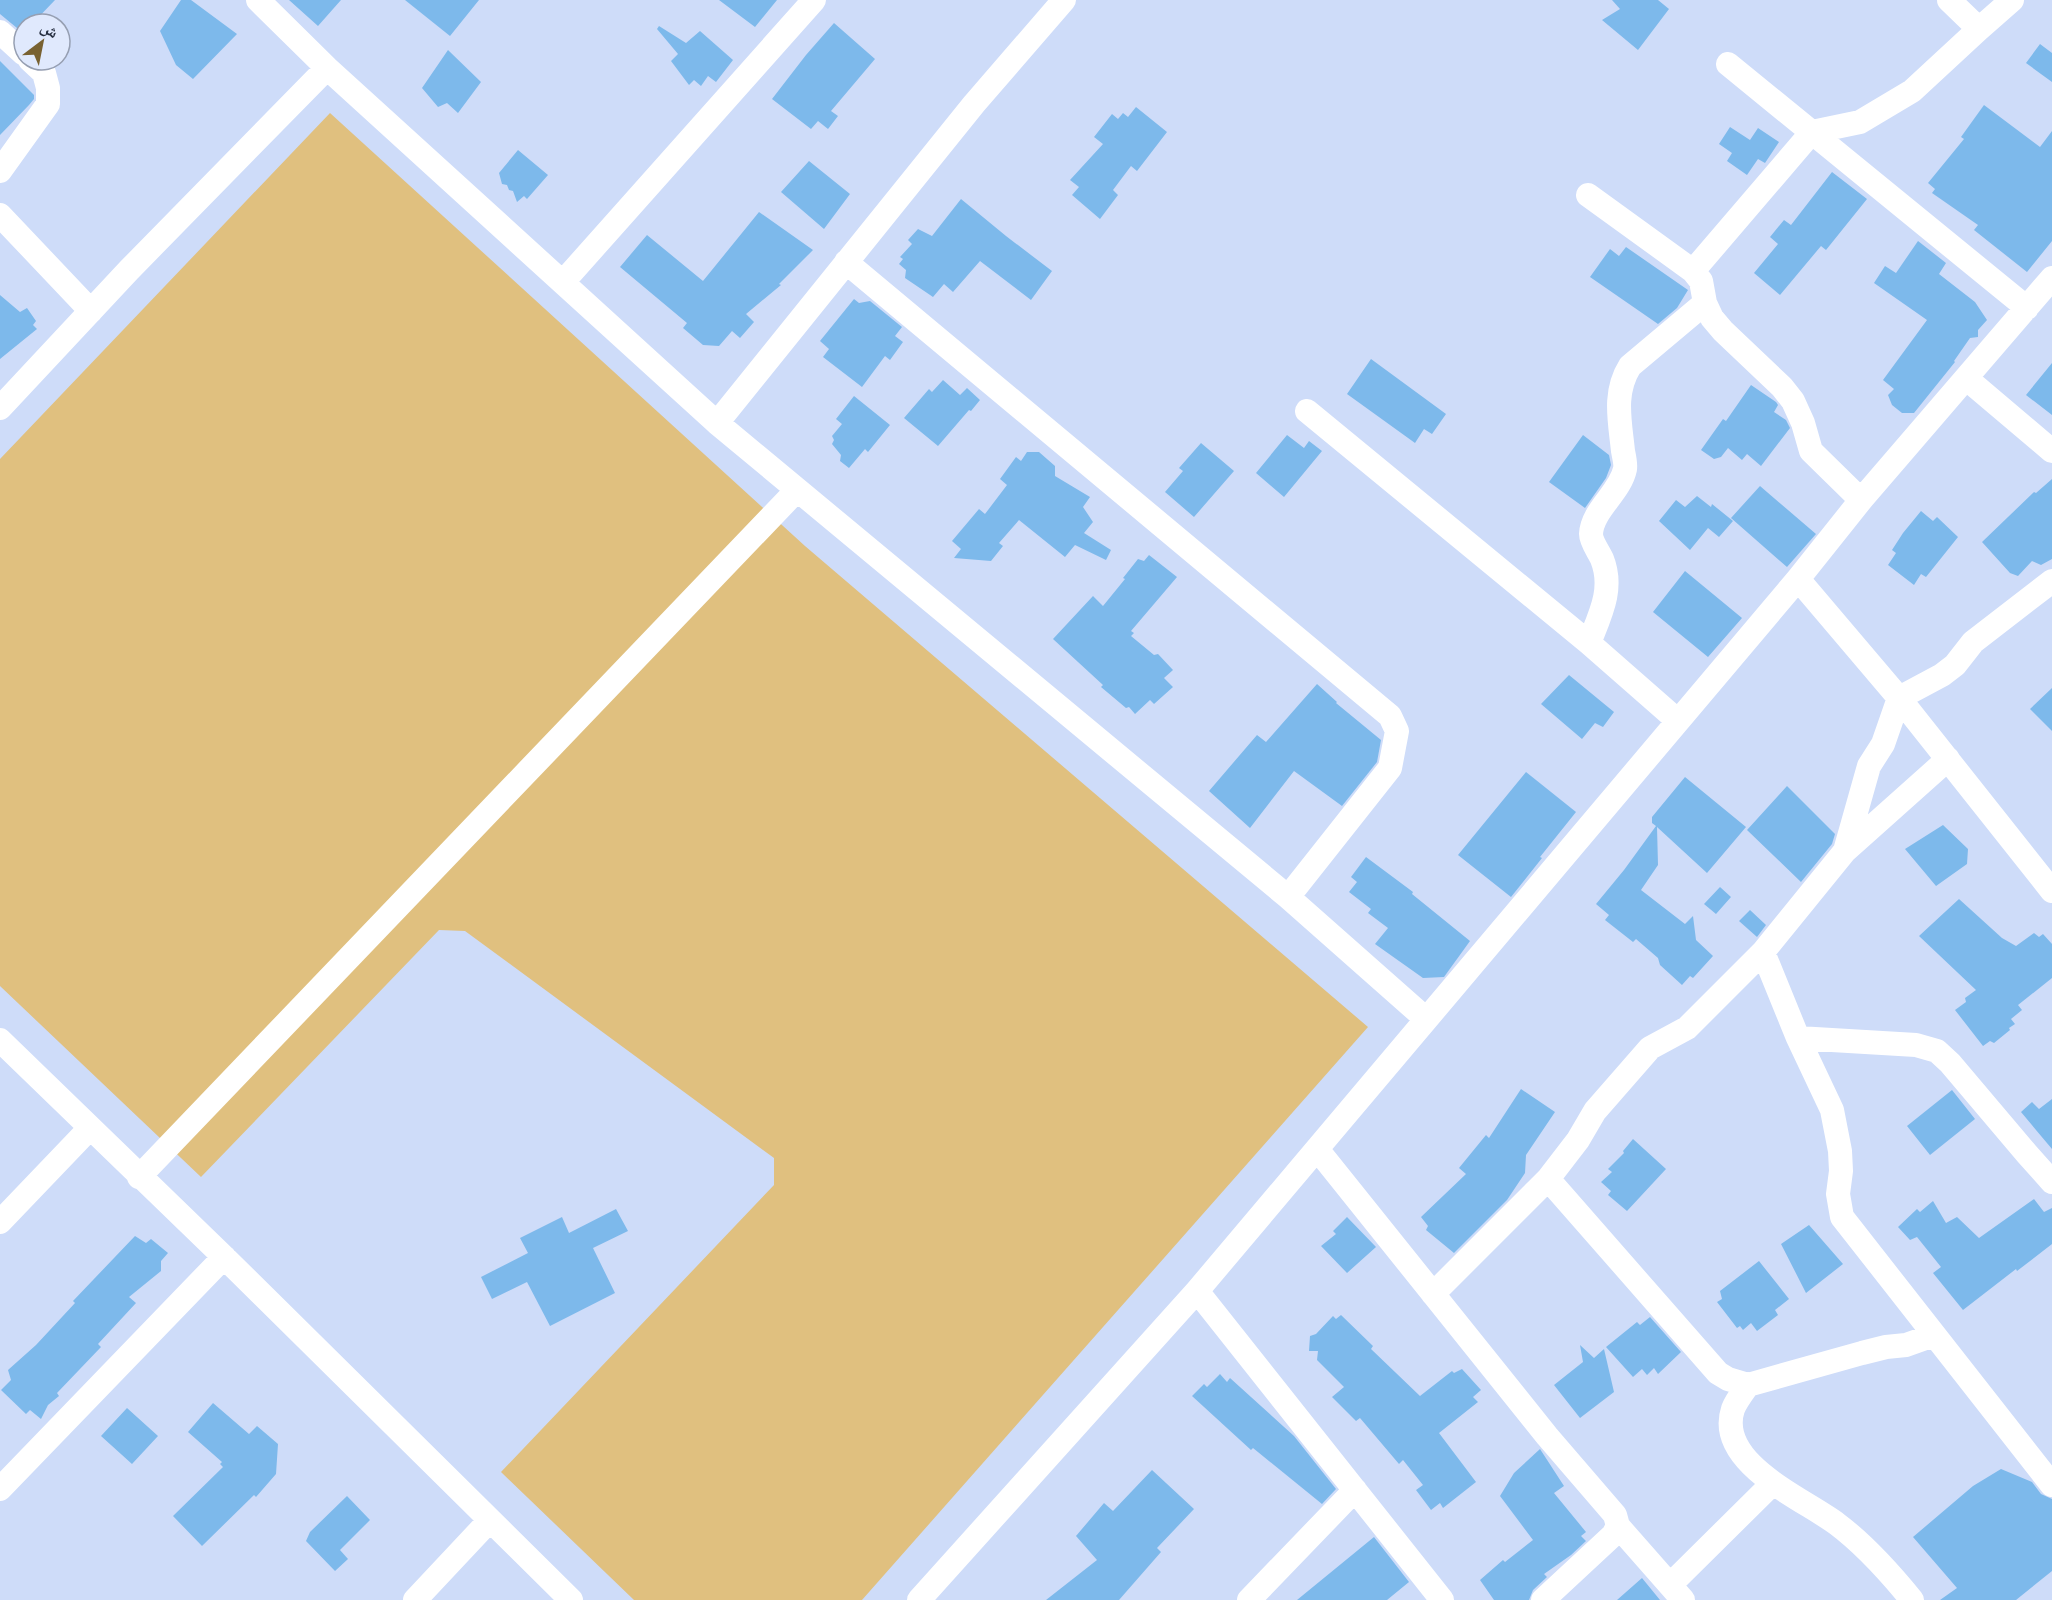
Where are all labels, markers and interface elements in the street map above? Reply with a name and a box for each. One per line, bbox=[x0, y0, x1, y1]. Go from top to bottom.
north arrow bbox=[12, 12, 72, 72]
text: ش bbox=[37, 17, 62, 42]

